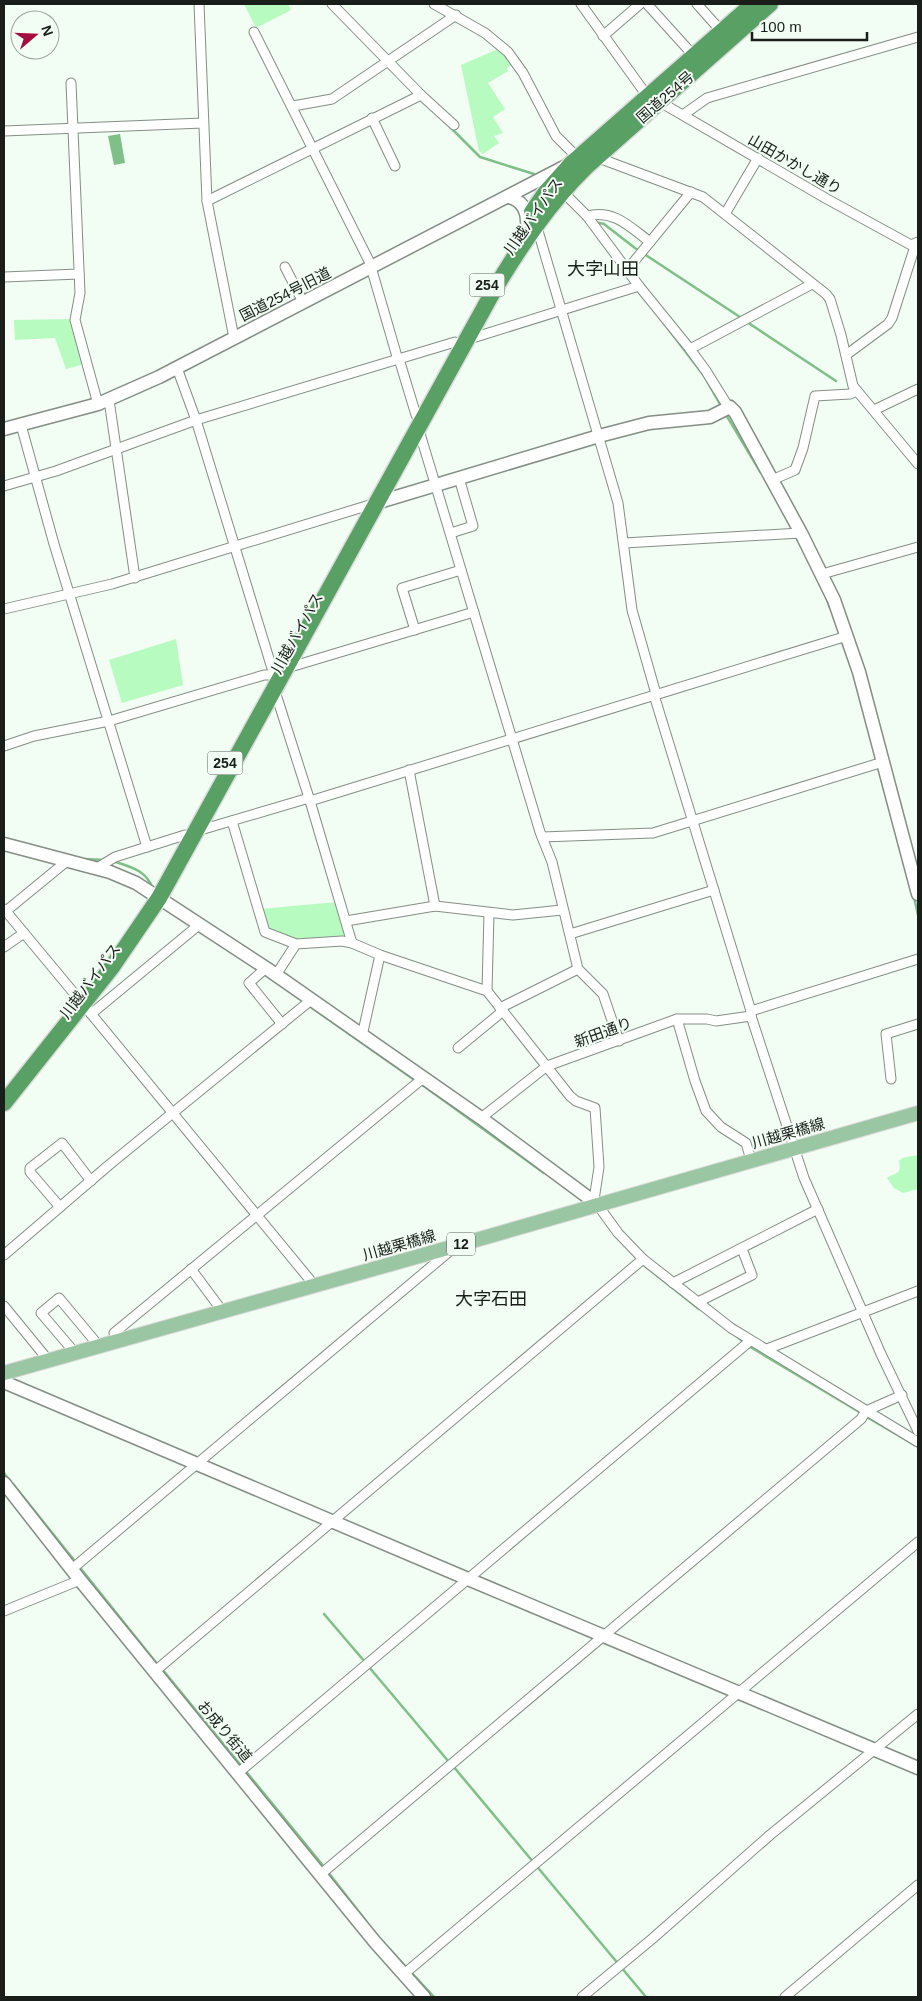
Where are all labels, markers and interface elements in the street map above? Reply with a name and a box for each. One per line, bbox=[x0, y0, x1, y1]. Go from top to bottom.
north arrow bbox=[10, 10, 60, 60]
scale bar bbox=[752, 10, 867, 42]
text: 100 m bbox=[760, 18, 802, 35]
text: N bbox=[38, 23, 57, 38]
street label: 国道254号 bbox=[633, 68, 697, 126]
street label: 山田かかし通り bbox=[745, 130, 845, 198]
street label: 川越バイパス bbox=[500, 174, 566, 258]
district label: 大字山田 bbox=[567, 259, 639, 279]
street label: 国道254号旧道 bbox=[237, 264, 333, 324]
road number: 254 bbox=[470, 274, 504, 296]
street label: 川越バイパス bbox=[268, 590, 326, 676]
road number: 254 bbox=[208, 751, 242, 774]
street label: 川越バイパス bbox=[56, 940, 124, 1022]
street label: 新田通り bbox=[572, 1014, 634, 1050]
street label: 川越栗橋線 bbox=[750, 1114, 826, 1152]
street label: 川越栗橋線 bbox=[361, 1226, 437, 1264]
road number: 12 bbox=[447, 1232, 475, 1256]
district label: 大字石田 bbox=[455, 1289, 527, 1309]
street label: お成り街道 bbox=[194, 1697, 256, 1765]

